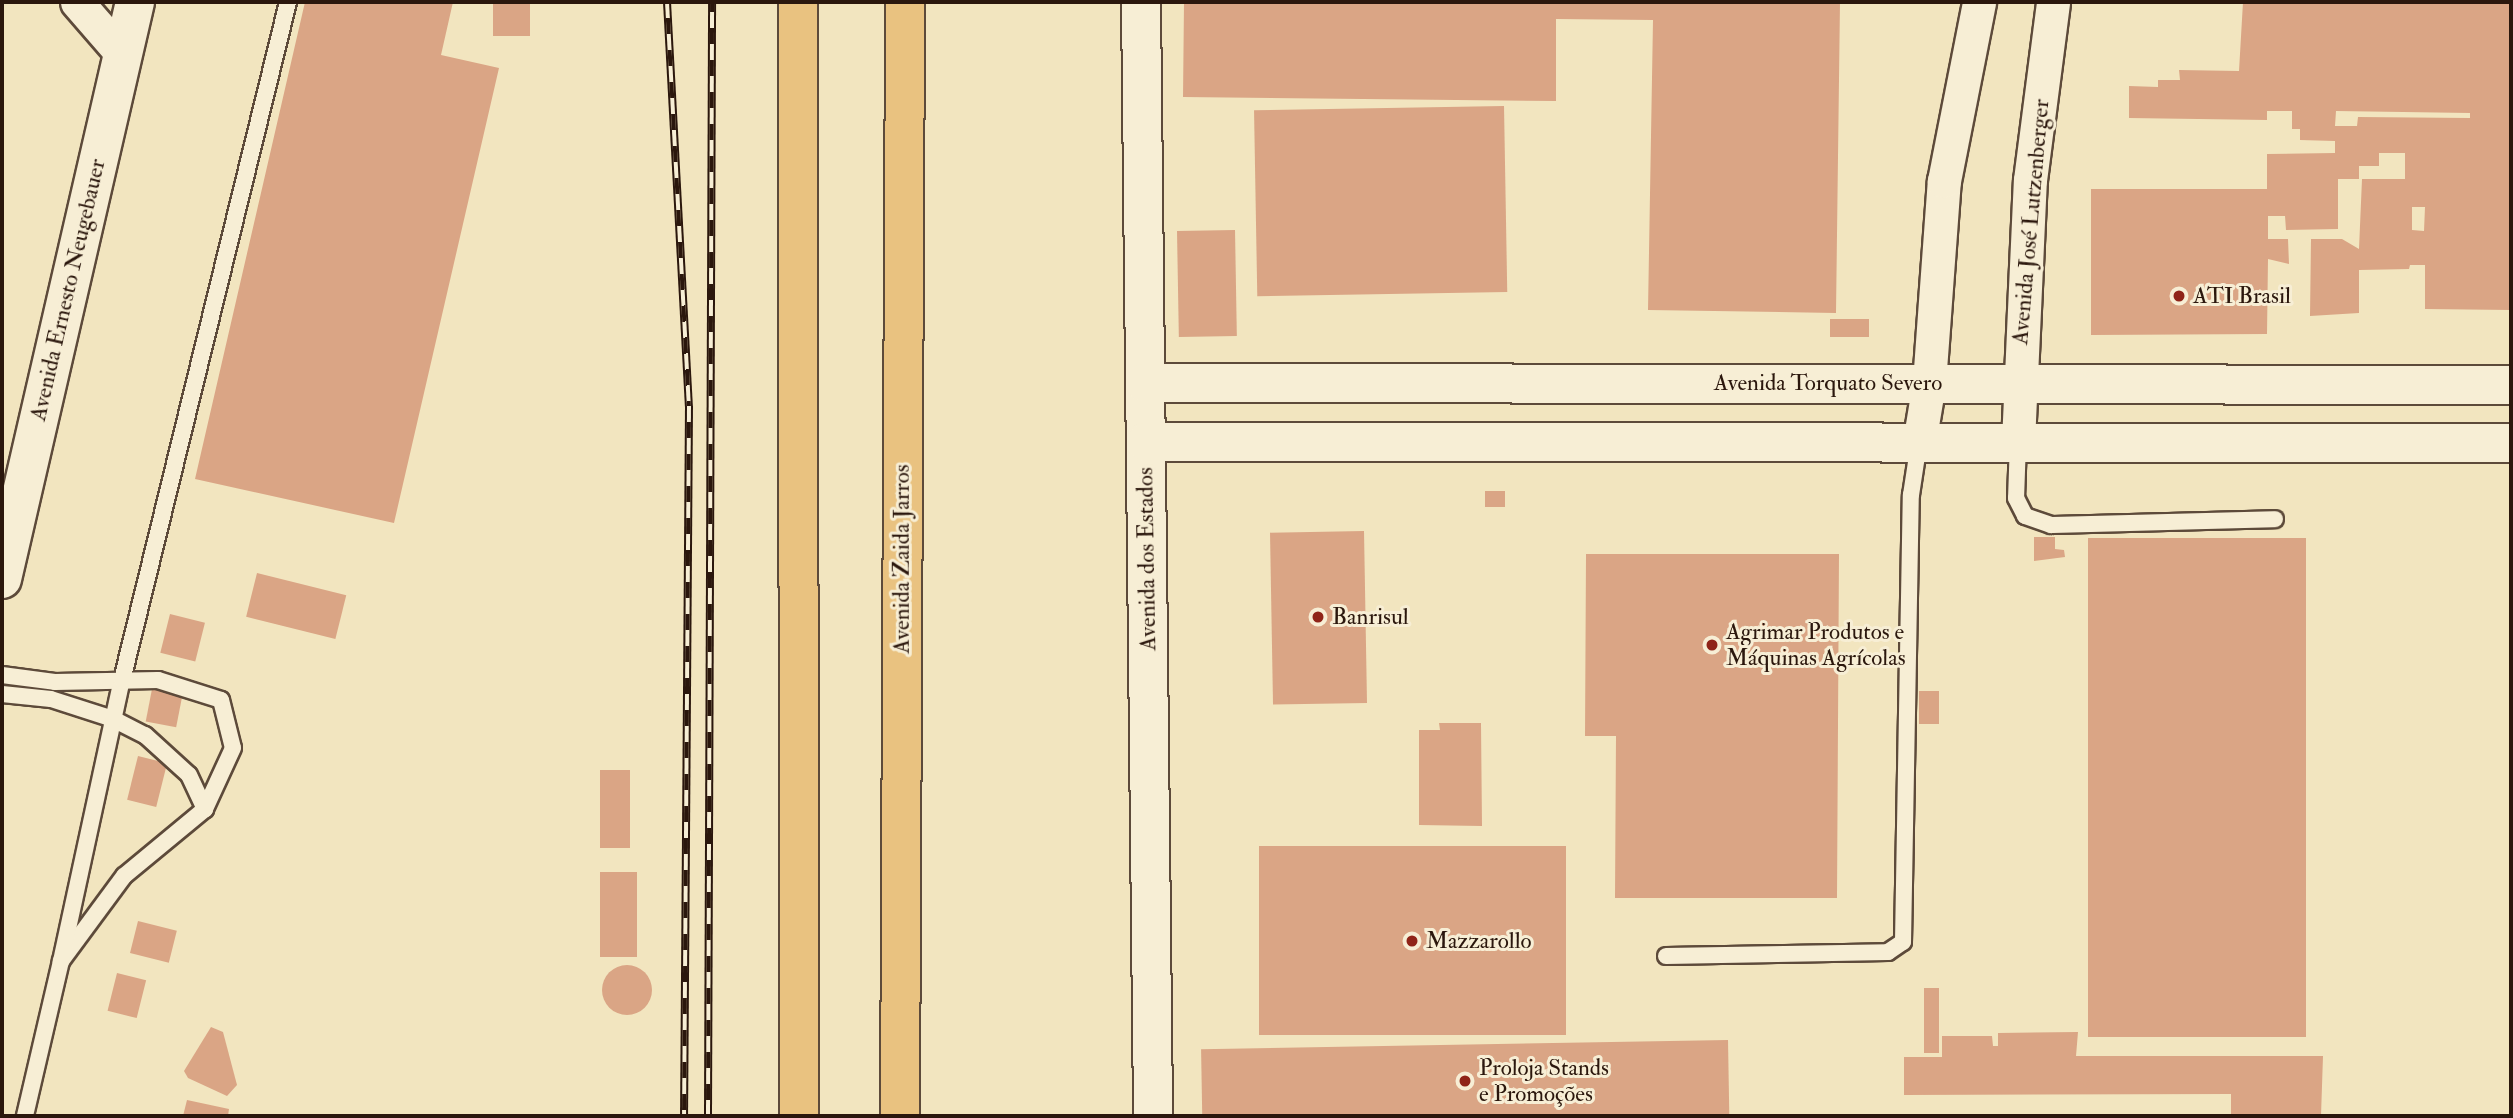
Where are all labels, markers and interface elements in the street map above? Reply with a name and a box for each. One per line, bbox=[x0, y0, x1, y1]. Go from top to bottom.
street label: Avenida José Lutzenberger bbox=[2007, 98, 2055, 346]
street label: Avenida Ernesto Neugebauer bbox=[24, 156, 112, 424]
place label: ATI Brasil bbox=[2193, 282, 2291, 310]
marker: ATI Brasil bbox=[2171, 288, 2187, 304]
street label: Avenida Torquato Severo bbox=[1714, 369, 1942, 397]
street label: Avenida Zaida Jarros bbox=[888, 464, 916, 654]
street label: Avenida dos Estados bbox=[1132, 467, 1162, 651]
place label: Banrisul bbox=[1332, 603, 1409, 631]
marker: Banrisul bbox=[1310, 609, 1326, 625]
place label: Agrimar Produtos e Máquinas Agrícolas bbox=[1726, 618, 1906, 672]
marker: Agrimar Produtos e Máquinas Agrícolas bbox=[1704, 637, 1720, 653]
place label: Mazzarollo bbox=[1426, 927, 1531, 955]
marker: Mazzarollo bbox=[1404, 933, 1420, 949]
place label: Proloja Stands e Promoções bbox=[1479, 1054, 1609, 1108]
marker: Proloja Stands e Promoções bbox=[1457, 1073, 1473, 1089]

